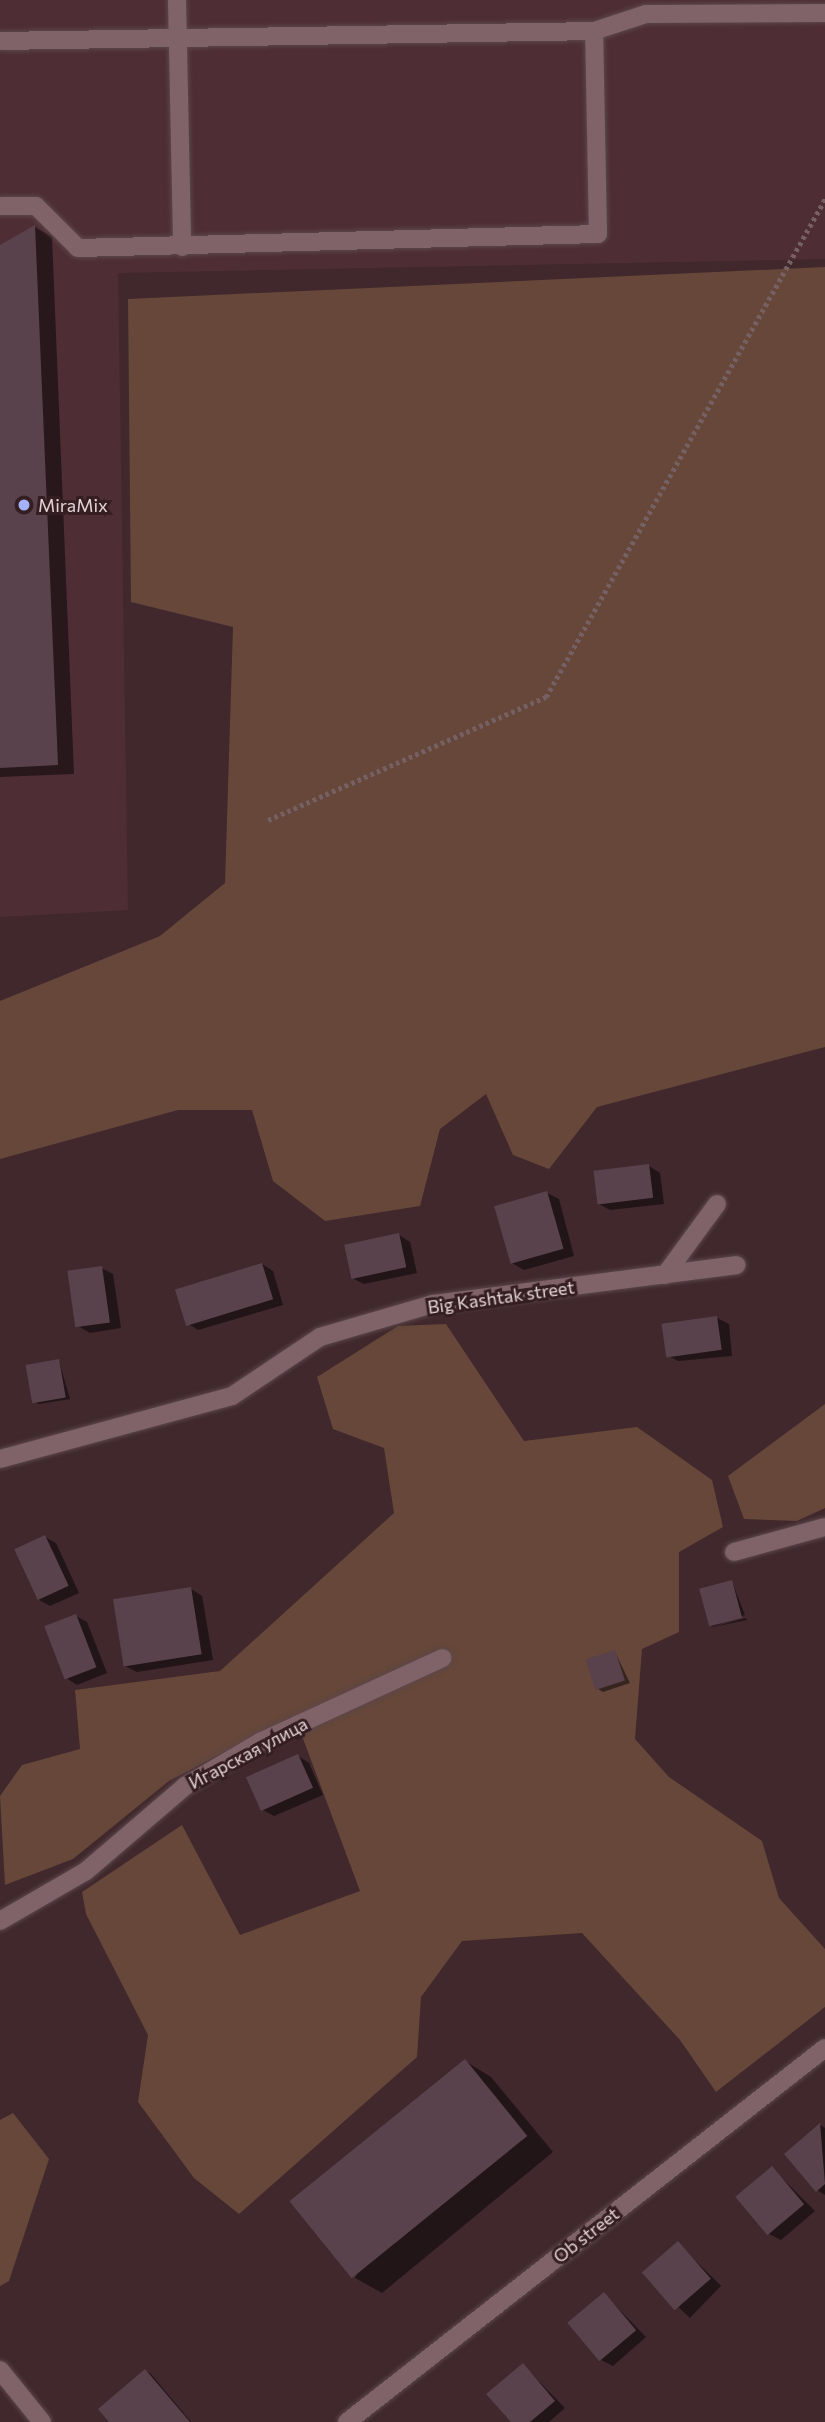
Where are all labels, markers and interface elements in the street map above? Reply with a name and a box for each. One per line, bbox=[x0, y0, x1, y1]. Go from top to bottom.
place label: MiraMix bbox=[38, 494, 108, 516]
marker: MiraMix bbox=[16, 497, 32, 513]
street label: Big Kashtak street bbox=[426, 1276, 576, 1318]
street label: Игарская улица bbox=[185, 1713, 311, 1793]
street label: Ob street bbox=[549, 2203, 623, 2267]

